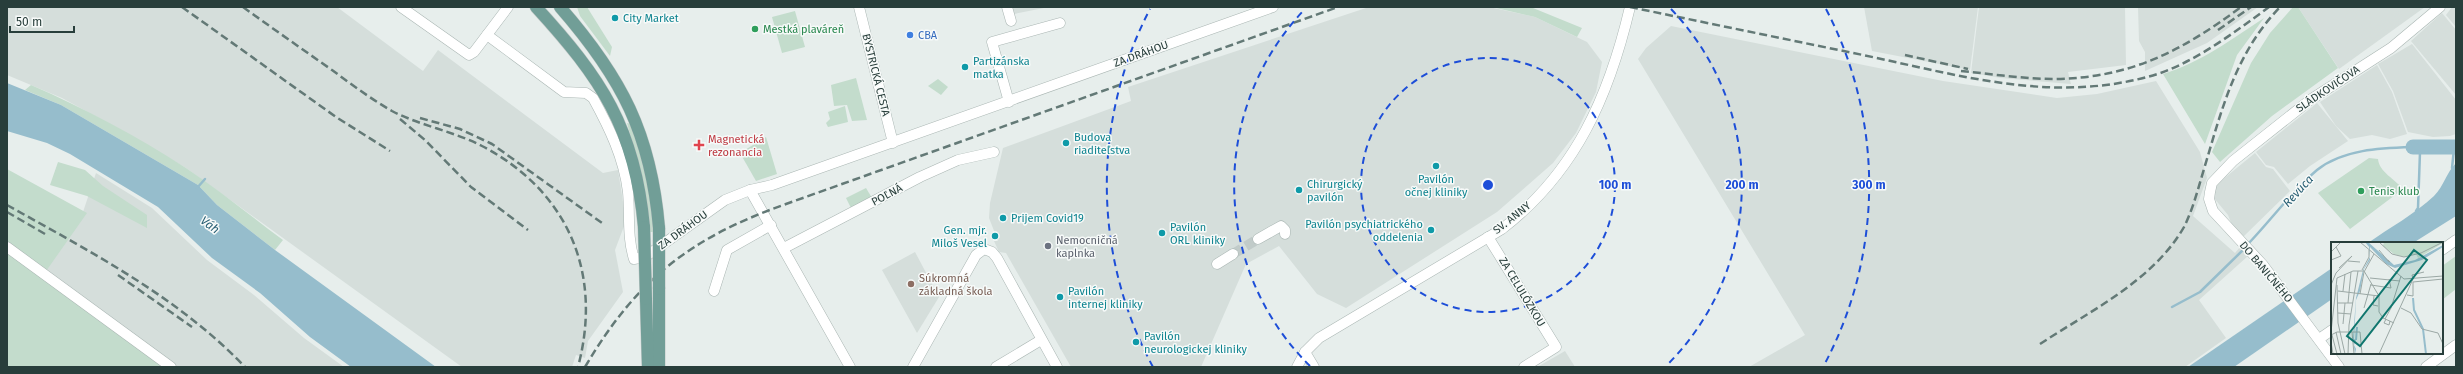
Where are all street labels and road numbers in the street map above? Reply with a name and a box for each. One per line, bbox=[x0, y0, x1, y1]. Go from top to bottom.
street label: BYSTRICKÁ CESTA bbox=[859, 32, 894, 118]
street label: ZA DRÁHOU bbox=[1111, 37, 1170, 70]
street label: SLÁDKOVIČOVA bbox=[2293, 62, 2363, 115]
street label: POĽNÁ bbox=[869, 180, 905, 209]
street label: SV. ANNY bbox=[1491, 199, 1533, 237]
street label: ZA DRÁHOU bbox=[655, 207, 710, 252]
street label: DO BANIČNÉHO bbox=[2237, 238, 2296, 305]
street label: ZA CELULÓZKOU bbox=[1496, 254, 1549, 329]

